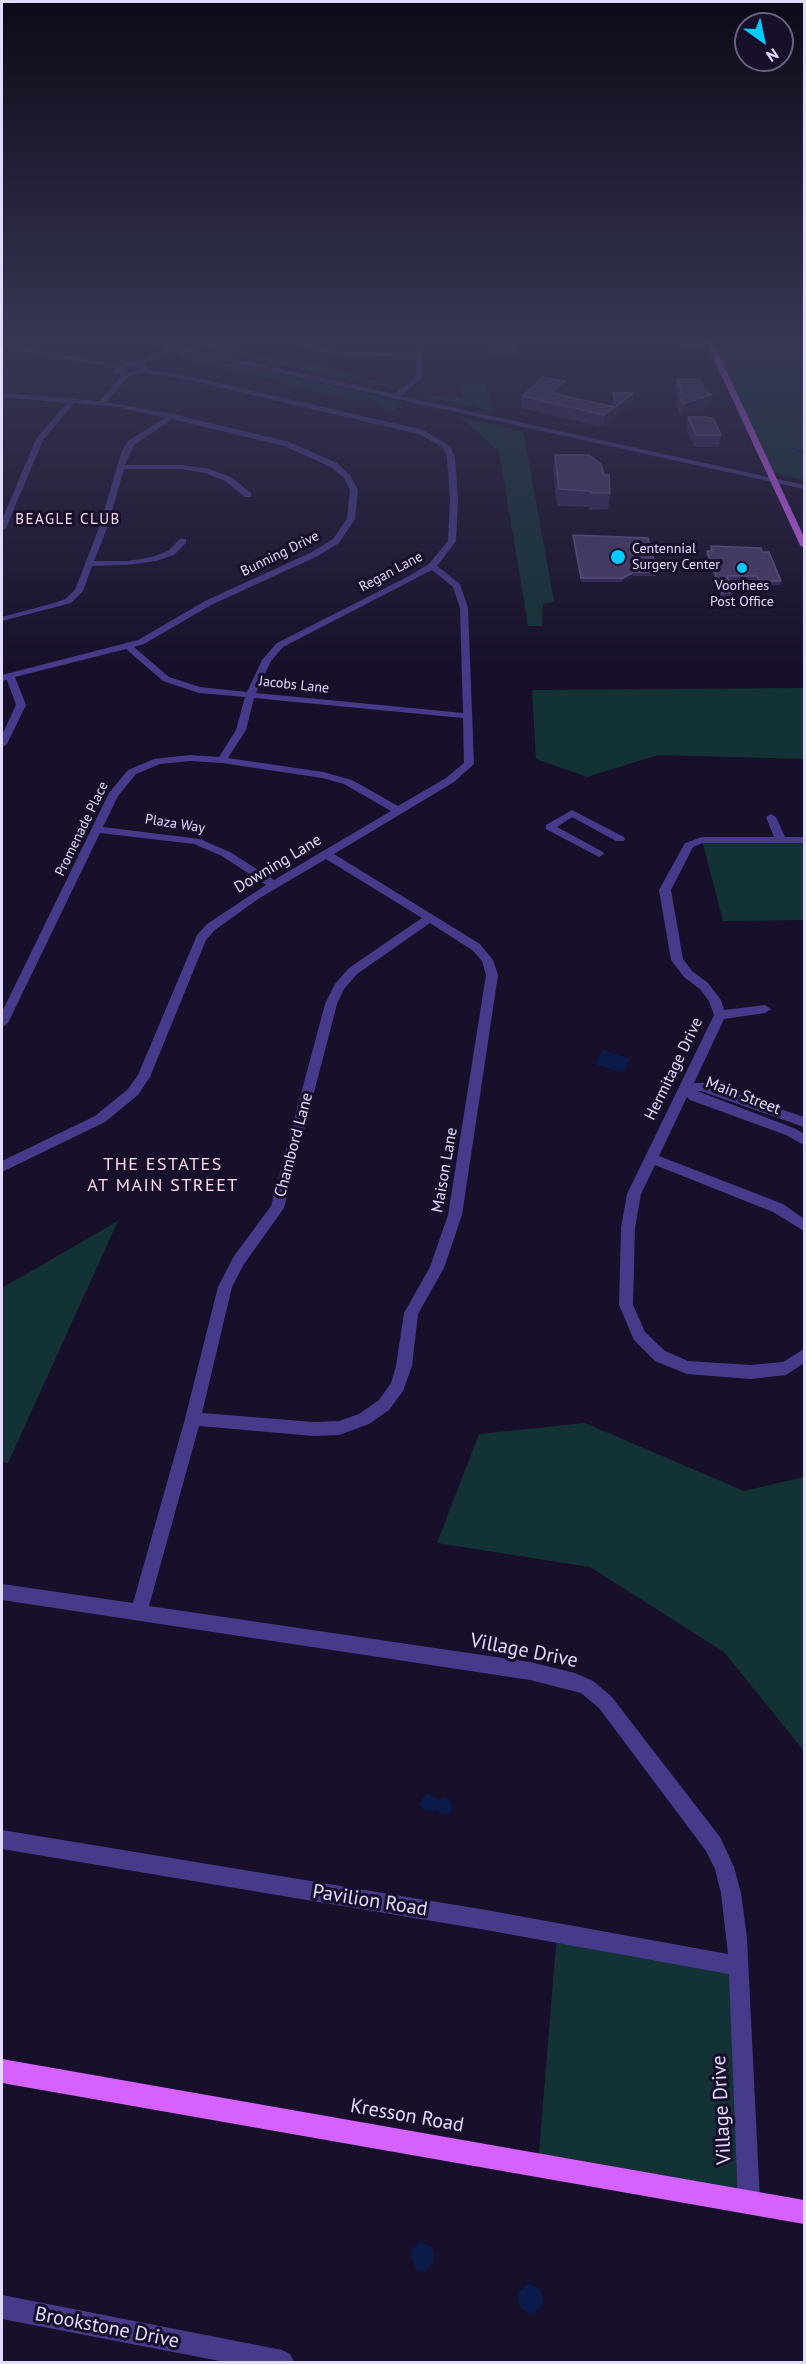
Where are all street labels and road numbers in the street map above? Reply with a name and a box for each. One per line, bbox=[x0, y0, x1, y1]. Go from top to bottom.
street label: Bunning Drive bbox=[238, 528, 322, 580]
street label: Regan Lane bbox=[357, 548, 425, 596]
street label: Jacobs Lane bbox=[258, 673, 330, 697]
street label: Promenade Place bbox=[52, 779, 112, 879]
street label: Plaza Way bbox=[144, 811, 206, 837]
street label: Downing Lane bbox=[231, 831, 325, 897]
street label: Hermitage Drive bbox=[641, 1015, 707, 1123]
street label: Main Street bbox=[703, 1073, 783, 1119]
street label: Chambord Lane bbox=[271, 1091, 317, 1199]
street label: Maison Lane bbox=[428, 1126, 462, 1214]
street label: Village Drive bbox=[468, 1629, 580, 1673]
street label: Pavilion Road bbox=[311, 1880, 429, 1922]
street label: Village Drive bbox=[707, 2055, 737, 2165]
street label: Kresson Road bbox=[348, 2094, 466, 2138]
street label: Brookstone Drive bbox=[33, 2302, 181, 2354]

